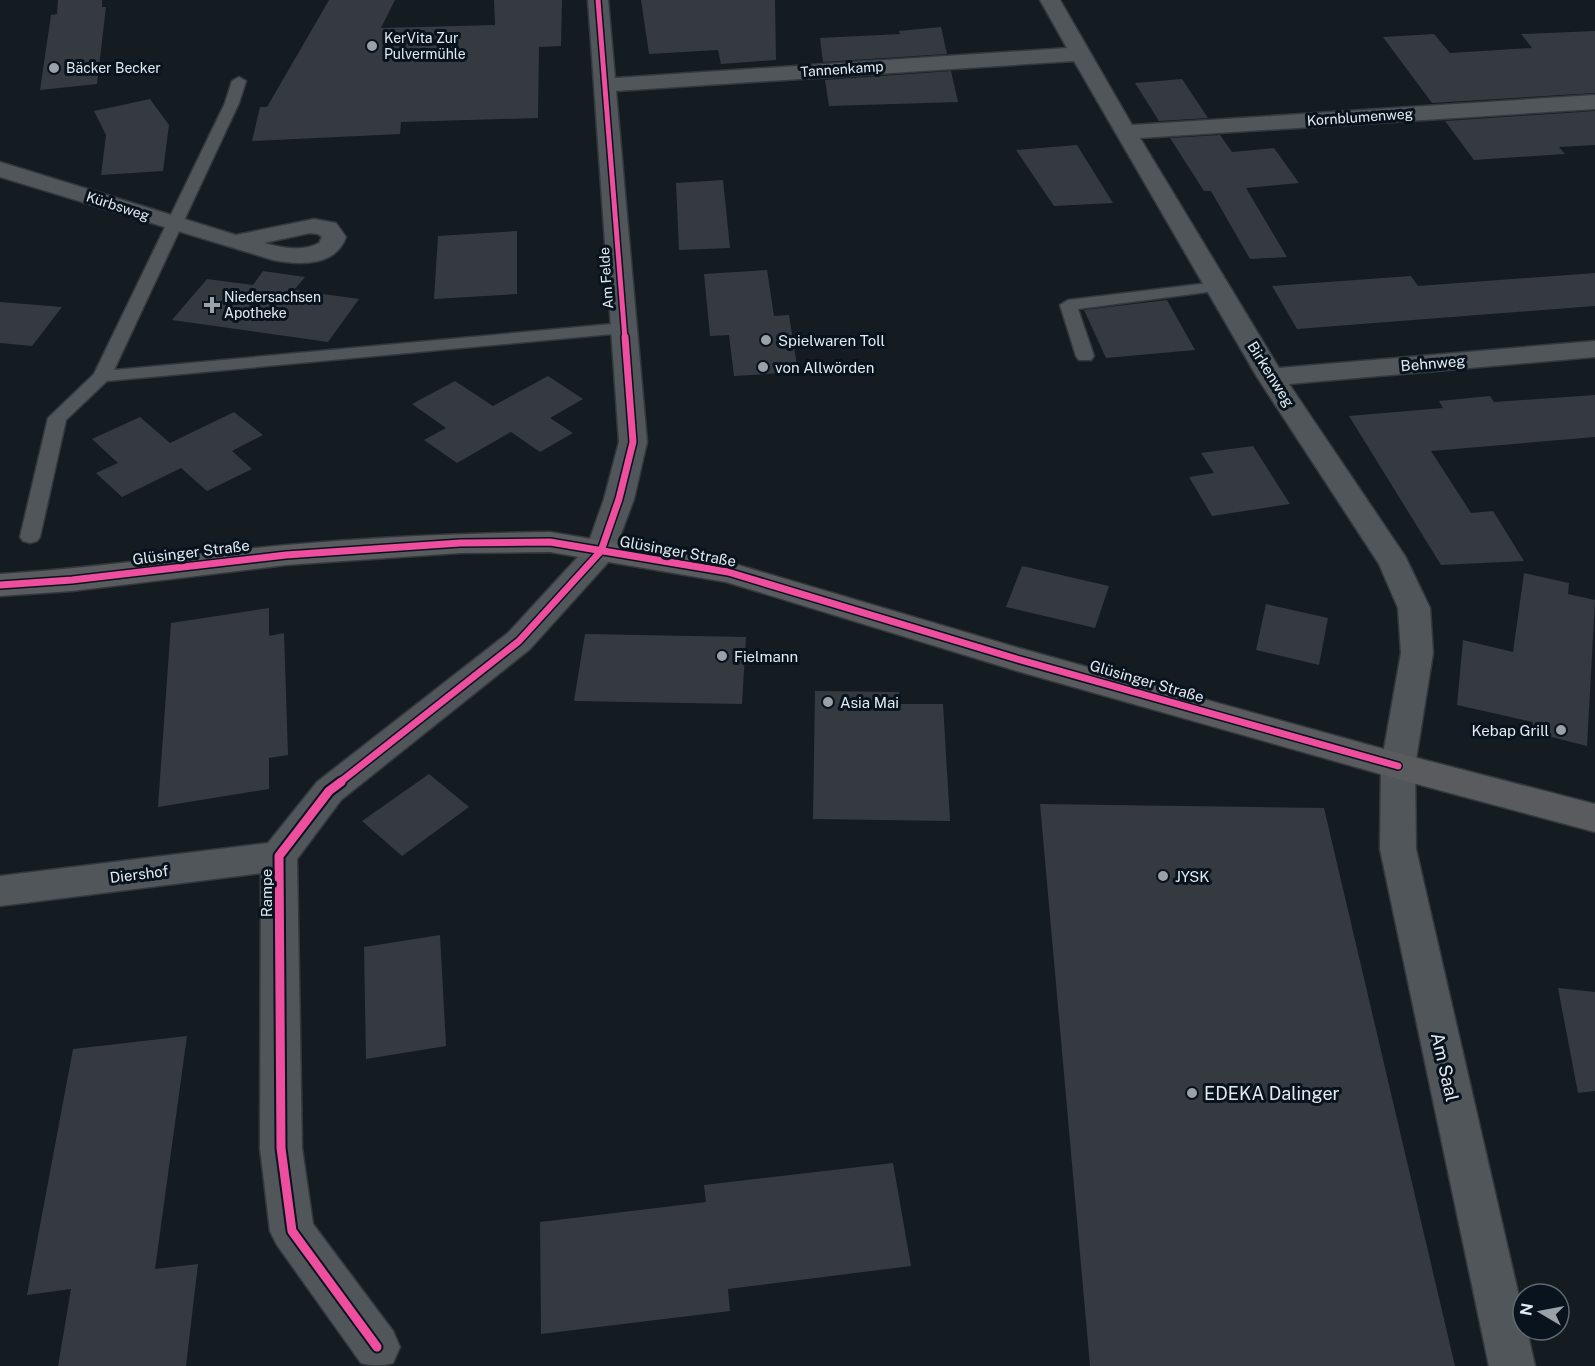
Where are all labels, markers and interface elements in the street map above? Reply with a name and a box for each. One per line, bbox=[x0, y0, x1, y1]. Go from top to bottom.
place label: KerVita Zur Pulvermühle bbox=[384, 30, 466, 62]
marker: KerVita Zur Pulvermühle bbox=[365, 39, 379, 53]
street label: Tannenkamp bbox=[800, 58, 884, 80]
place label: Bäcker Becker bbox=[66, 60, 161, 76]
marker: Bäcker Becker bbox=[47, 61, 61, 75]
street label: Kornblumenweg bbox=[1306, 105, 1414, 129]
street label: Kürbsweg bbox=[84, 188, 152, 224]
street label: Am Felde bbox=[596, 247, 616, 309]
place label: Niedersachsen Apotheke bbox=[224, 289, 321, 321]
marker: Niedersachsen Apotheke bbox=[205, 298, 219, 312]
place label: Spielwaren Toll bbox=[778, 332, 885, 349]
marker: Spielwaren Toll bbox=[759, 333, 773, 347]
street label: Birkenweg bbox=[1244, 338, 1298, 410]
street label: Behnweg bbox=[1400, 352, 1466, 374]
place label: von Allwörden bbox=[775, 359, 874, 376]
marker: von Allwörden bbox=[756, 360, 770, 374]
street label: Glüsinger Straße bbox=[618, 532, 738, 570]
street label: Glüsinger Straße bbox=[131, 536, 251, 568]
place label: Fielmann bbox=[734, 648, 798, 665]
marker: Fielmann bbox=[715, 649, 729, 663]
street label: Glüsinger Straße bbox=[1088, 657, 1206, 705]
place label: Asia Mai bbox=[840, 694, 899, 711]
marker: Asia Mai bbox=[821, 695, 835, 709]
place label: Kebap Grill bbox=[1472, 722, 1549, 739]
marker: Kebap Grill bbox=[1554, 723, 1568, 737]
street label: Diershof bbox=[109, 862, 169, 886]
place label: JYSK bbox=[1175, 868, 1210, 885]
street label: Rampe bbox=[258, 869, 275, 917]
marker: JYSK bbox=[1156, 869, 1170, 883]
street label: Am Saal bbox=[1427, 1031, 1463, 1103]
place label: EDEKA Dalinger bbox=[1204, 1083, 1340, 1104]
marker: EDEKA Dalinger bbox=[1185, 1086, 1199, 1100]
north arrow bbox=[1511, 1282, 1571, 1342]
text: N bbox=[1516, 1302, 1537, 1317]

